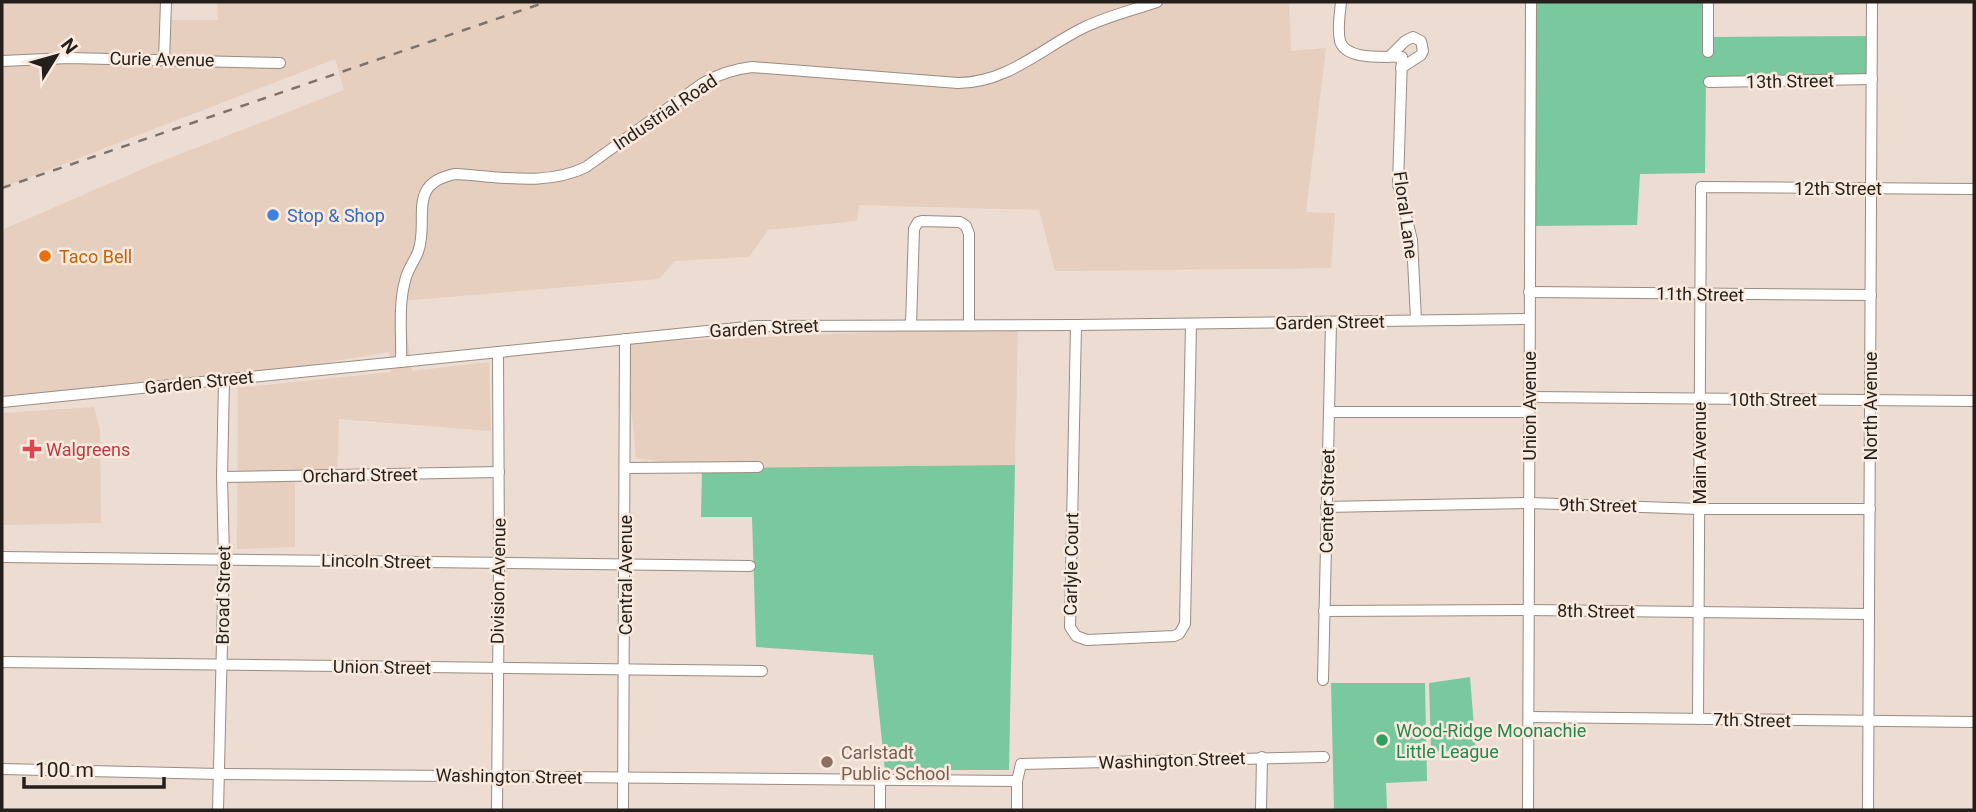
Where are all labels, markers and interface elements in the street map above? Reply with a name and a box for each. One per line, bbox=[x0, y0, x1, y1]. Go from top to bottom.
north arrow bbox=[21, 21, 91, 91]
text: N bbox=[56, 34, 82, 58]
street label: Curie Avenue bbox=[109, 48, 215, 70]
street label: Industrial Road bbox=[609, 70, 721, 154]
street label: 13th Street bbox=[1746, 70, 1834, 92]
street label: Floral Lane bbox=[1389, 170, 1423, 260]
street label: 12th Street bbox=[1794, 178, 1882, 199]
place label: Stop & Shop bbox=[287, 205, 385, 226]
marker: Stop & Shop bbox=[265, 207, 281, 223]
place label: Taco Bell bbox=[59, 246, 132, 267]
marker: Taco Bell bbox=[37, 248, 53, 264]
street label: 11th Street bbox=[1656, 283, 1744, 305]
street label: Garden Street bbox=[1275, 311, 1385, 333]
street label: Garden Street bbox=[709, 315, 819, 341]
street label: Union Avenue bbox=[1519, 351, 1540, 461]
street label: North Avenue bbox=[1860, 352, 1881, 460]
street label: Garden Street bbox=[143, 366, 255, 398]
street label: 10th Street bbox=[1729, 389, 1817, 410]
street label: Main Avenue bbox=[1689, 401, 1710, 505]
place label: Walgreens bbox=[46, 439, 130, 460]
marker: Walgreens bbox=[24, 441, 40, 457]
street label: Center Street bbox=[1316, 448, 1338, 554]
street label: Orchard Street bbox=[302, 463, 418, 487]
street label: 9th Street bbox=[1559, 494, 1637, 516]
street label: Carlyle Court bbox=[1060, 512, 1082, 616]
street label: Central Avenue bbox=[615, 515, 636, 635]
street label: Division Avenue bbox=[486, 518, 510, 644]
street label: Broad Street bbox=[212, 545, 234, 645]
street label: Lincoln Street bbox=[321, 550, 431, 572]
street label: 8th Street bbox=[1557, 600, 1635, 622]
street label: Union Street bbox=[333, 656, 431, 678]
street label: 7th Street bbox=[1713, 709, 1791, 731]
place label: Wood-Ridge Moonachie Little League bbox=[1396, 720, 1586, 762]
marker: Wood-Ridge Moonachie Little League bbox=[1374, 732, 1390, 748]
place label: Carlstadt Public School bbox=[841, 742, 950, 784]
scale bar bbox=[24, 746, 164, 790]
street label: Washington Street bbox=[1098, 747, 1246, 773]
marker: Carlstadt Public School bbox=[819, 754, 835, 770]
text: 100 m bbox=[35, 758, 94, 782]
street label: Washington Street bbox=[435, 764, 583, 788]

